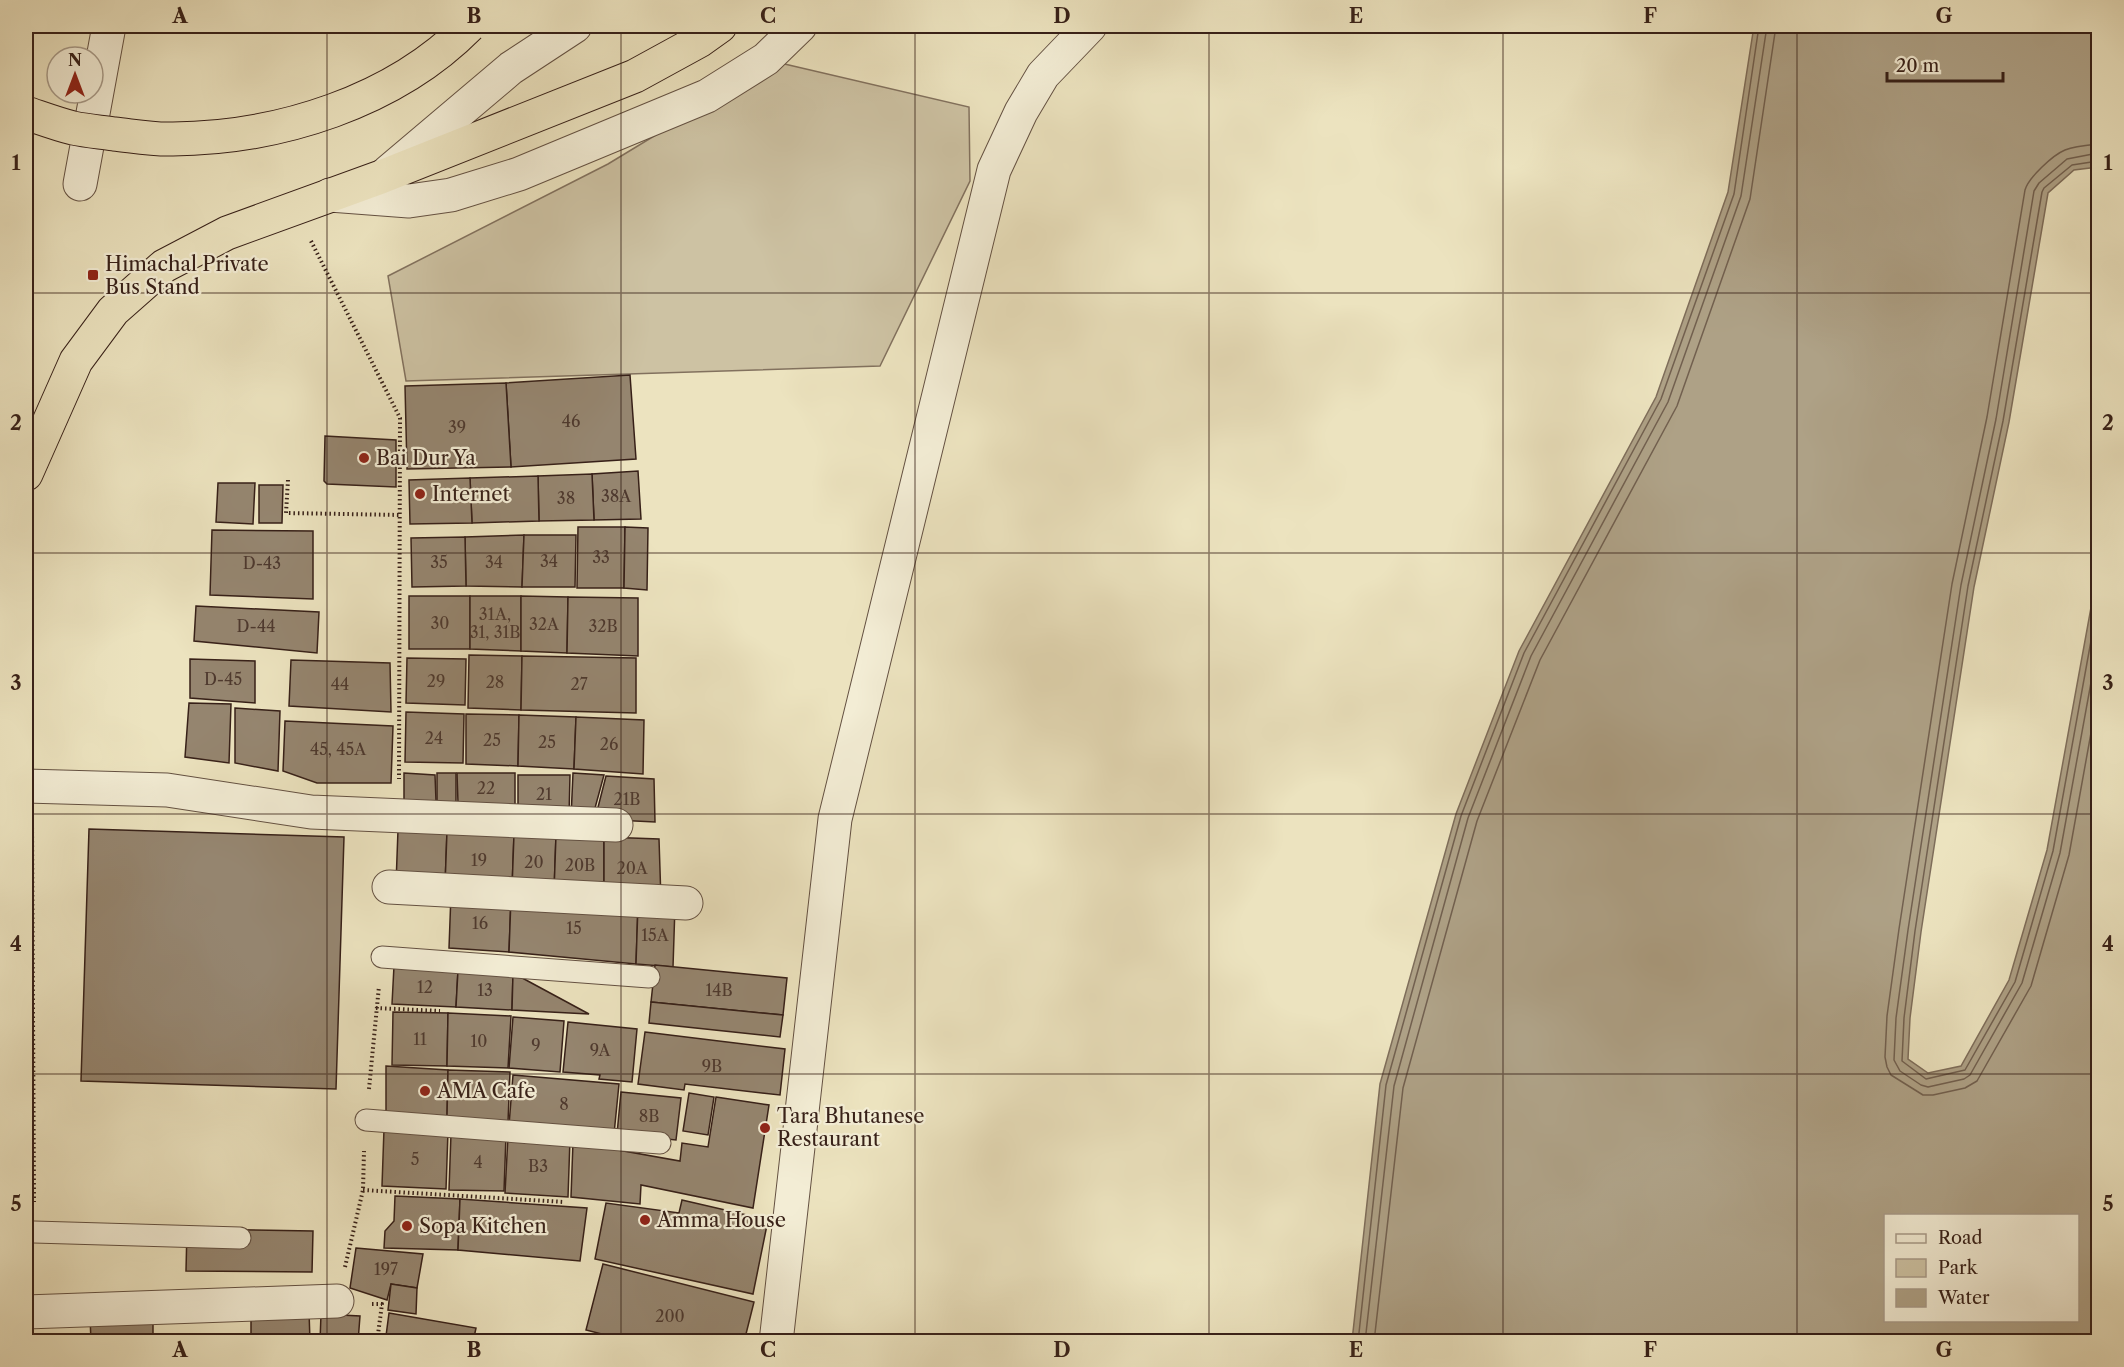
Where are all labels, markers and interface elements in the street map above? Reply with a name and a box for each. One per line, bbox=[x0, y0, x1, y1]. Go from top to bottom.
text: A bbox=[171, 4, 188, 28]
text: B bbox=[467, 4, 482, 28]
text: C bbox=[760, 4, 776, 28]
text: D bbox=[1053, 4, 1071, 28]
text: E bbox=[1349, 4, 1363, 28]
text: F bbox=[1643, 4, 1657, 28]
text: G bbox=[1936, 4, 1953, 28]
north arrow bbox=[45, 45, 105, 105]
scale bar bbox=[1887, 45, 2002, 83]
text: N bbox=[68, 50, 82, 70]
text: 20 m bbox=[1896, 55, 1940, 77]
text: 1 bbox=[12, 151, 21, 175]
text: 1 bbox=[2104, 151, 2113, 175]
place label: Himachal Private Bus Stand bbox=[105, 252, 269, 299]
marker: Himachal Private Bus Stand bbox=[86, 268, 100, 282]
text: 2 bbox=[10, 411, 22, 435]
house number: 46 bbox=[562, 411, 580, 431]
text: 2 bbox=[2102, 411, 2114, 435]
house number: 39 bbox=[448, 417, 466, 437]
place label: Bai Dur Ya bbox=[376, 446, 476, 470]
marker: Bai Dur Ya bbox=[357, 451, 371, 465]
place label: Internet bbox=[432, 482, 510, 506]
house number: 38A bbox=[601, 486, 632, 506]
marker: Internet bbox=[413, 487, 427, 501]
house number: 38 bbox=[557, 488, 575, 508]
house number: 33 bbox=[592, 547, 610, 567]
house number: 34 bbox=[540, 551, 558, 571]
house number: 35 bbox=[430, 552, 448, 572]
house number: 34 bbox=[485, 552, 503, 572]
house number: D-43 bbox=[243, 553, 281, 573]
house number: 31A, 31, 31B bbox=[470, 604, 520, 642]
house number: 30 bbox=[431, 613, 449, 633]
house number: 32A bbox=[529, 614, 560, 634]
house number: D-44 bbox=[237, 616, 275, 636]
house number: 32B bbox=[588, 616, 618, 636]
house number: D-45 bbox=[204, 669, 242, 689]
text: 3 bbox=[10, 671, 22, 695]
house number: 29 bbox=[427, 671, 445, 691]
text: 3 bbox=[2102, 671, 2114, 695]
house number: 28 bbox=[486, 672, 504, 692]
house number: 44 bbox=[331, 674, 349, 694]
house number: 27 bbox=[570, 674, 588, 694]
house number: 24 bbox=[425, 728, 443, 748]
house number: 25 bbox=[483, 730, 501, 750]
house number: 25 bbox=[538, 732, 556, 752]
house number: 26 bbox=[600, 734, 618, 754]
house number: 45, 45A bbox=[310, 739, 367, 759]
house number: 22 bbox=[477, 778, 495, 798]
house number: 21 bbox=[536, 784, 552, 804]
house number: 21B bbox=[613, 789, 641, 809]
house number: 19 bbox=[471, 850, 487, 870]
house number: 20 bbox=[524, 852, 544, 872]
house number: 20B bbox=[565, 855, 595, 875]
house number: 20A bbox=[617, 858, 649, 878]
house number: 16 bbox=[472, 913, 488, 933]
house number: 15 bbox=[566, 918, 582, 938]
house number: 15A bbox=[641, 925, 670, 945]
text: 4 bbox=[10, 932, 22, 956]
text: 4 bbox=[2102, 932, 2114, 956]
house number: 12 bbox=[417, 977, 433, 997]
house number: 13 bbox=[477, 980, 493, 1000]
house number: 14B bbox=[705, 980, 733, 1000]
house number: 11 bbox=[413, 1029, 427, 1049]
house number: 10 bbox=[471, 1031, 487, 1051]
house number: 9 bbox=[531, 1035, 541, 1055]
house number: 9A bbox=[590, 1040, 611, 1060]
house number: 9B bbox=[702, 1056, 722, 1076]
place label: AMA Cafe bbox=[436, 1079, 535, 1103]
marker: AMA Cafe bbox=[418, 1084, 432, 1098]
house number: 8 bbox=[559, 1094, 569, 1114]
place label: Tara Bhutanese Restaurant bbox=[777, 1104, 925, 1151]
house number: 8B bbox=[639, 1106, 659, 1126]
marker: Tara Bhutanese Restaurant bbox=[758, 1121, 772, 1135]
house number: 5 bbox=[411, 1149, 419, 1169]
house number: 4 bbox=[473, 1152, 483, 1172]
house number: B3 bbox=[528, 1156, 548, 1176]
text: 5 bbox=[10, 1192, 22, 1216]
text: 5 bbox=[2102, 1192, 2114, 1216]
place label: Amma House bbox=[656, 1208, 786, 1232]
marker: Amma House bbox=[638, 1213, 652, 1227]
place label: Sopa Kitchen bbox=[419, 1214, 547, 1238]
legend bbox=[1884, 1214, 2079, 1322]
marker: Sopa Kitchen bbox=[400, 1219, 414, 1233]
text: Road bbox=[1938, 1227, 1983, 1249]
text: Park bbox=[1938, 1257, 1979, 1279]
house number: 197 bbox=[374, 1259, 398, 1279]
text: Water bbox=[1937, 1287, 1990, 1309]
house number: 200 bbox=[655, 1306, 685, 1326]
text: A bbox=[171, 1338, 188, 1362]
text: B bbox=[467, 1338, 482, 1362]
text: C bbox=[760, 1338, 776, 1362]
text: D bbox=[1053, 1338, 1071, 1362]
text: E bbox=[1349, 1338, 1363, 1362]
text: F bbox=[1643, 1338, 1657, 1362]
text: G bbox=[1936, 1338, 1953, 1362]

